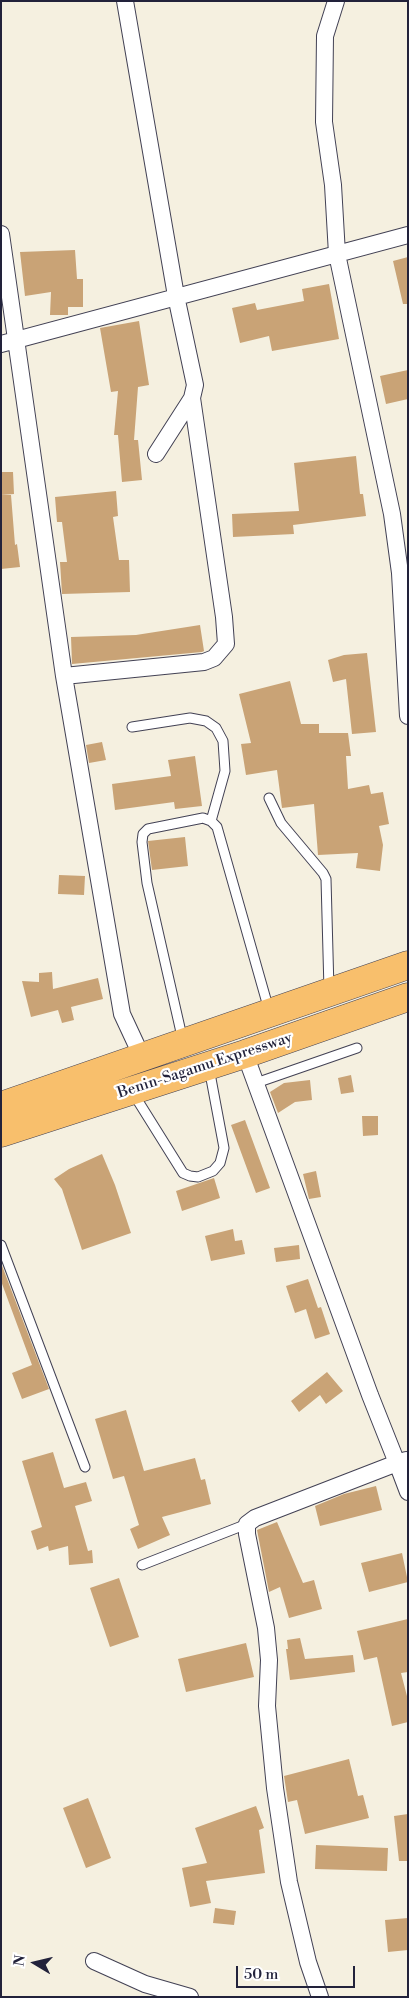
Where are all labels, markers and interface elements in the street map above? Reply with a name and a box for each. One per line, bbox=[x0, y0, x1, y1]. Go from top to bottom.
street label: Benin-Sagamu Expressway bbox=[115, 1029, 295, 1103]
north arrow bbox=[10, 1938, 60, 1988]
text: N bbox=[10, 1954, 30, 1968]
scale bar bbox=[239, 1956, 358, 1988]
text: 50 m bbox=[244, 1965, 278, 1984]

